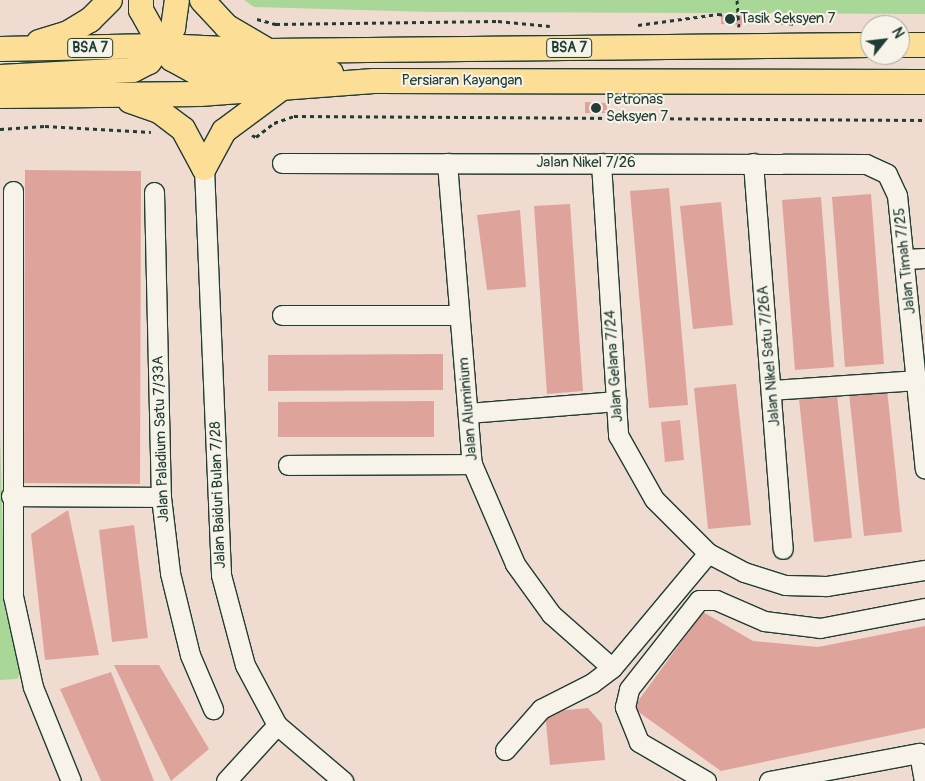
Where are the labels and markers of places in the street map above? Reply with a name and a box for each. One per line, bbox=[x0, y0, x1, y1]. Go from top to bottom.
place label: Tasik Seksyen 7 bbox=[740, 10, 835, 28]
marker: Tasik Seksyen 7 bbox=[724, 13, 736, 25]
place label: Petronas Seksyen 7 bbox=[606, 90, 668, 125]
marker: Petronas Seksyen 7 bbox=[590, 102, 602, 114]

